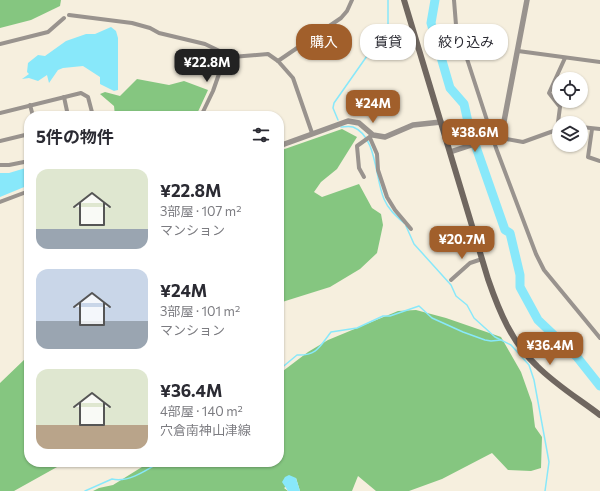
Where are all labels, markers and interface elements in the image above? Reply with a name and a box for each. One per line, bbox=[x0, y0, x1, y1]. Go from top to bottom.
chip: 購入 bbox=[296, 24, 352, 60]
chip: 賃貸 bbox=[360, 24, 416, 60]
chip: 絞り込み bbox=[424, 24, 508, 60]
pin: ¥22.8M bbox=[174, 49, 240, 83]
text: ¥22.8M bbox=[184, 54, 231, 70]
map controls bbox=[552, 72, 588, 152]
button: locate bbox=[552, 72, 588, 108]
pin: ¥24M bbox=[349, 90, 397, 124]
text: ¥24M bbox=[355, 95, 391, 111]
button: layers bbox=[552, 116, 588, 152]
pin: ¥38.6M bbox=[442, 119, 508, 153]
icon: filters bbox=[250, 124, 272, 146]
text: ¥38.6M bbox=[451, 124, 499, 140]
text: 5件の物件 bbox=[36, 126, 114, 147]
text: ¥22.8M bbox=[160, 180, 221, 201]
icon: home bbox=[68, 185, 116, 233]
text: 3部屋 · 107 m² bbox=[160, 203, 241, 219]
text: マンション bbox=[160, 222, 225, 238]
pin: ¥20.7M bbox=[429, 226, 495, 260]
text: ¥20.7M bbox=[438, 231, 486, 247]
text: ¥24M bbox=[160, 280, 207, 301]
icon: home bbox=[68, 285, 116, 333]
text: 3部屋 · 101 m² bbox=[160, 303, 240, 319]
text: マンション bbox=[160, 322, 225, 338]
pin: ¥36.4M bbox=[517, 332, 583, 366]
text: ¥36.4M bbox=[526, 337, 574, 353]
text: ¥36.4M bbox=[160, 380, 222, 401]
icon: home bbox=[68, 385, 116, 433]
text: 4部屋 · 140 m² bbox=[160, 403, 243, 419]
text: 穴倉南神山津線 bbox=[160, 422, 251, 438]

